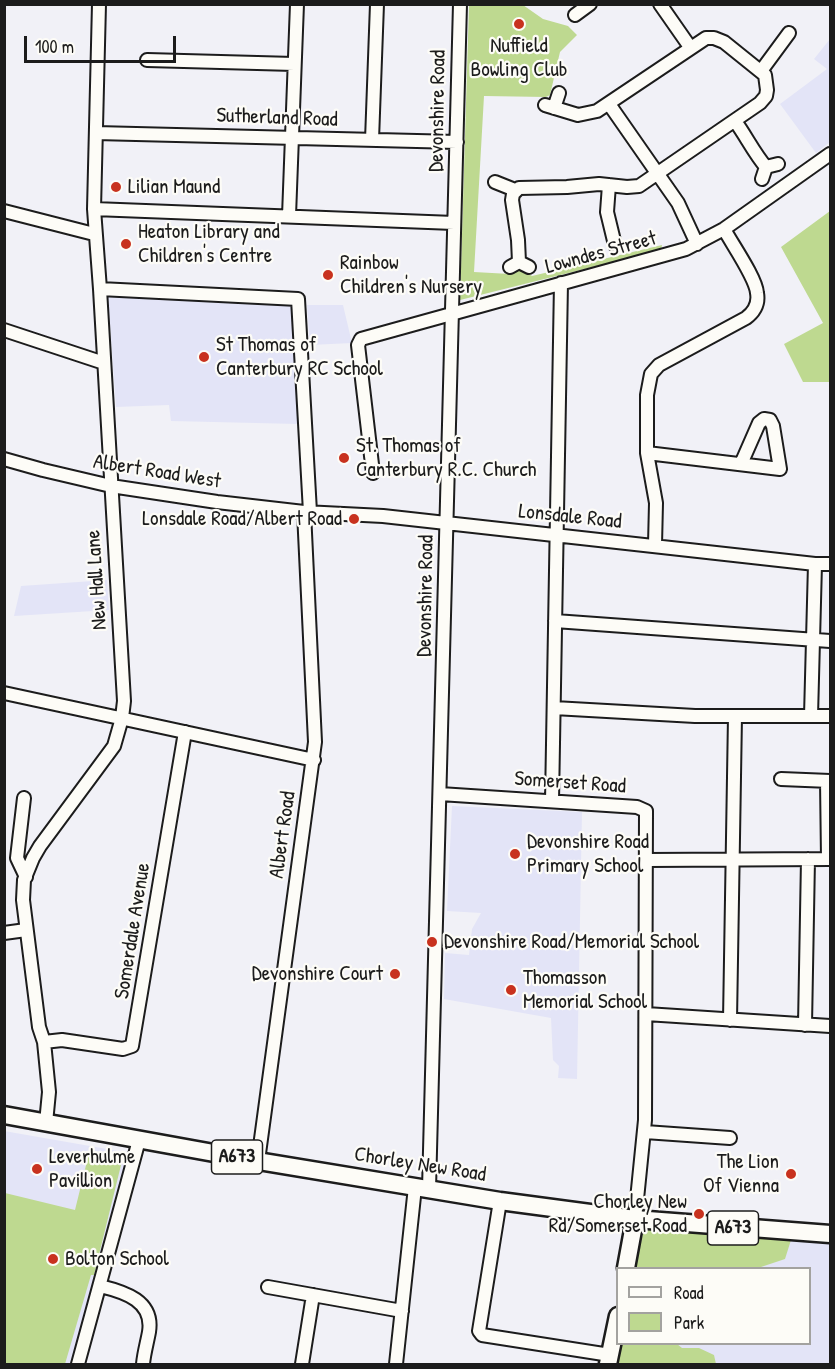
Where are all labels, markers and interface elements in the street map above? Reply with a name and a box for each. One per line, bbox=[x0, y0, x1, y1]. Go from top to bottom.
marker: Nuffield Bowling Club bbox=[512, 17, 526, 31]
scale bar bbox=[27, 24, 178, 62]
place label: Nuffield Bowling Club bbox=[471, 33, 567, 83]
text: 100 m bbox=[35, 34, 74, 59]
street label: Devonshire Road bbox=[424, 50, 452, 172]
street label: Sutherland Road bbox=[216, 103, 338, 133]
place label: Lilian Maund bbox=[128, 174, 220, 200]
marker: Lilian Maund bbox=[109, 180, 123, 194]
place label: Heaton Library and Children's Centre bbox=[138, 219, 280, 269]
street label: Lowndes Street bbox=[543, 226, 659, 280]
marker: Heaton Library and Children's Centre bbox=[119, 237, 133, 251]
place label: Rainbow Children's Nursery bbox=[340, 250, 482, 300]
marker: Rainbow Children's Nursery bbox=[321, 268, 335, 282]
place label: St Thomas of Canterbury RC School bbox=[216, 332, 383, 382]
marker: St Thomas of Canterbury RC School bbox=[197, 350, 211, 364]
place label: St. Thomas of Canterbury R.C. Church bbox=[356, 433, 536, 483]
street label: Albert Road West bbox=[91, 449, 223, 495]
marker: St. Thomas of Canterbury R.C. Church bbox=[337, 451, 351, 465]
street label: Lonsdale Road bbox=[517, 499, 623, 535]
place label: Lonsdale Road/Albert Road bbox=[142, 506, 342, 532]
marker: Lonsdale Road/Albert Road bbox=[347, 512, 361, 526]
street label: New Hall Lane bbox=[81, 529, 113, 631]
street label: Devonshire Road bbox=[412, 535, 440, 657]
street label: Somerset Road bbox=[513, 767, 627, 799]
street label: Albert Road bbox=[264, 790, 302, 880]
place label: Devonshire Road Primary School bbox=[527, 829, 649, 879]
marker: Devonshire Road Primary School bbox=[508, 847, 522, 861]
street label: Somerdale Avenue bbox=[110, 861, 156, 1001]
place label: Devonshire Road/Memorial School bbox=[444, 929, 699, 955]
marker: Devonshire Road/Memorial School bbox=[425, 935, 439, 949]
place label: Devonshire Court bbox=[252, 961, 383, 987]
place label: Thomasson Memorial School bbox=[523, 965, 647, 1015]
marker: Devonshire Court bbox=[388, 967, 402, 981]
marker: Thomasson Memorial School bbox=[504, 983, 518, 997]
road number: A673 bbox=[212, 1140, 262, 1174]
street label: Chorley New Road bbox=[352, 1142, 488, 1188]
place label: Leverhulme Pavillion bbox=[49, 1144, 135, 1194]
place label: The Lion Of Vienna bbox=[703, 1149, 779, 1199]
marker: Leverhulme Pavillion bbox=[30, 1162, 44, 1176]
marker: The Lion Of Vienna bbox=[784, 1167, 798, 1181]
place label: Chorley New Rd/Somerset Road bbox=[549, 1189, 687, 1239]
marker: Chorley New Rd/Somerset Road bbox=[692, 1207, 706, 1221]
road number: A673 bbox=[708, 1211, 758, 1245]
place label: Bolton School bbox=[65, 1246, 169, 1272]
marker: Bolton School bbox=[46, 1252, 60, 1266]
legend bbox=[616, 1267, 811, 1345]
text: Road bbox=[674, 1280, 704, 1305]
text: Park bbox=[674, 1310, 704, 1335]

